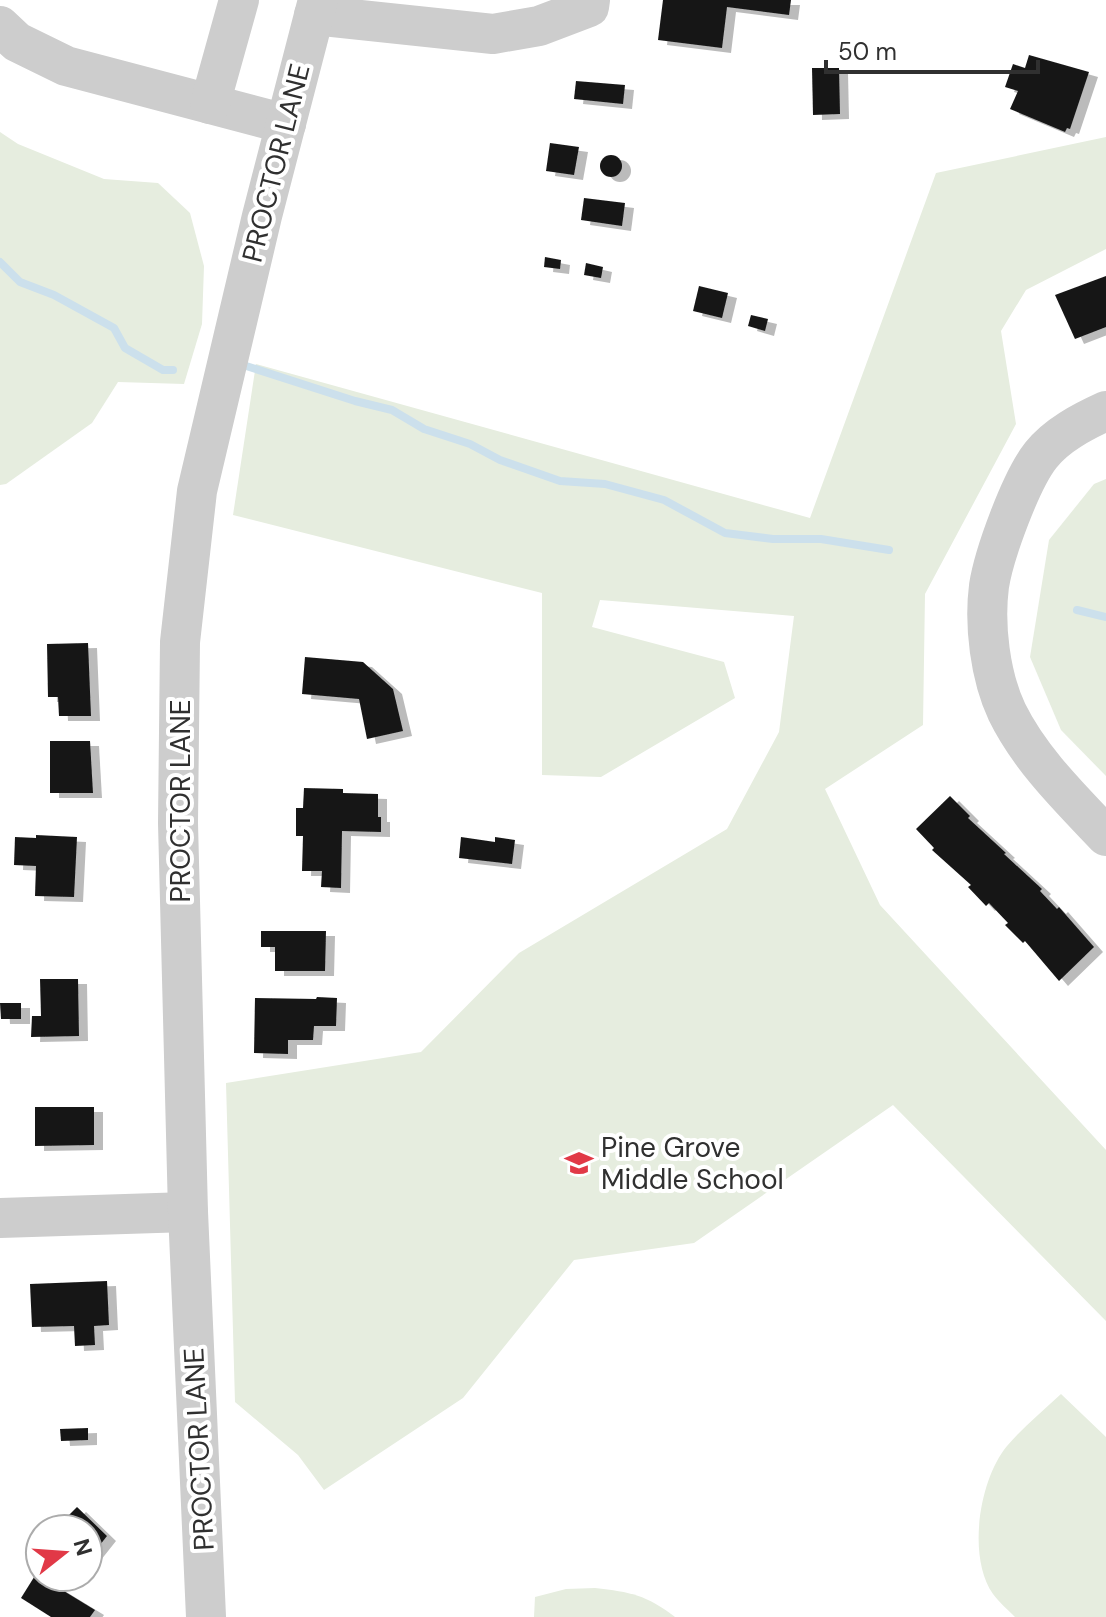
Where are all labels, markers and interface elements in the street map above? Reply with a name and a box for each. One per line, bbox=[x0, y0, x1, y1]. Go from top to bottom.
scale bar bbox=[826, 24, 1038, 74]
text: 50 m bbox=[838, 36, 897, 67]
street label: PROCTOR LANE bbox=[233, 60, 319, 266]
street label: PROCTOR LANE bbox=[162, 699, 199, 903]
place label: Pine Grove Middle School bbox=[601, 1129, 784, 1198]
school or university icon: Pine Grove Middle School bbox=[564, 1148, 594, 1178]
street label: PROCTOR LANE bbox=[175, 1347, 223, 1551]
north arrow bbox=[24, 1513, 104, 1593]
text: N bbox=[66, 1535, 99, 1559]

